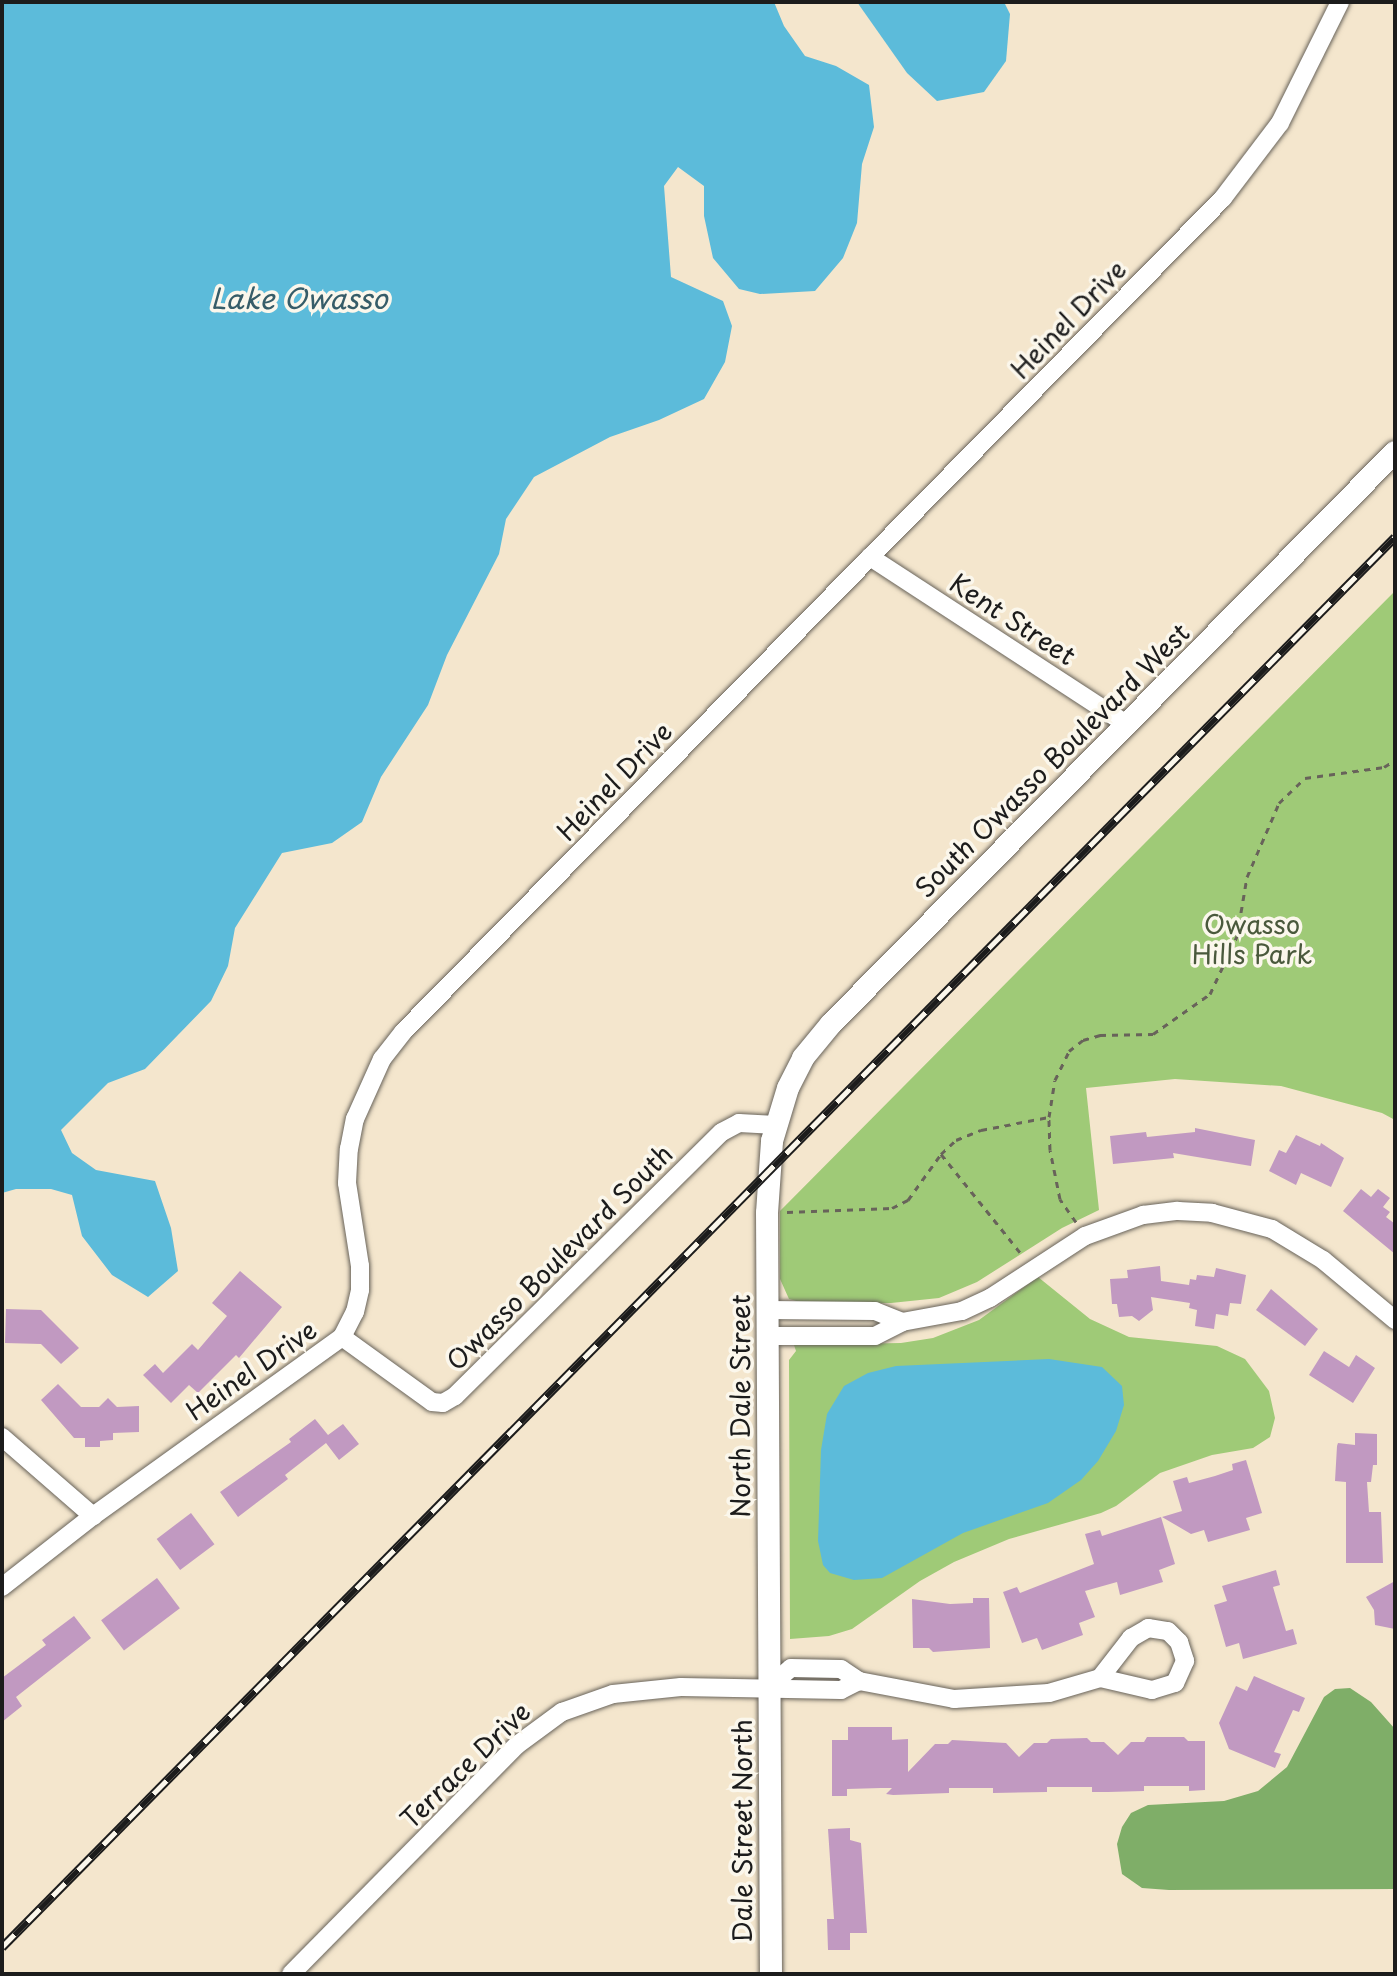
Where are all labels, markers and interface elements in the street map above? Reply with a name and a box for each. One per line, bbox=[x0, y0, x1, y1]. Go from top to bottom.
street label: Heinel Drive bbox=[1003, 253, 1133, 385]
water label: Lake Owasso bbox=[210, 281, 388, 315]
street label: Kent Street bbox=[944, 567, 1082, 671]
street label: South Owasso Boulevard West bbox=[907, 615, 1197, 905]
street label: Heinel Drive bbox=[549, 715, 679, 847]
park label: Owasso Hills Park bbox=[1192, 908, 1312, 970]
street label: Owasso Boulevard South bbox=[439, 1137, 679, 1377]
street label: North Dale Street bbox=[724, 1293, 756, 1519]
street label: Heinel Drive bbox=[179, 1313, 323, 1427]
street label: Terrace Drive bbox=[393, 1695, 537, 1835]
street label: Dale Street North bbox=[726, 1718, 758, 1944]

